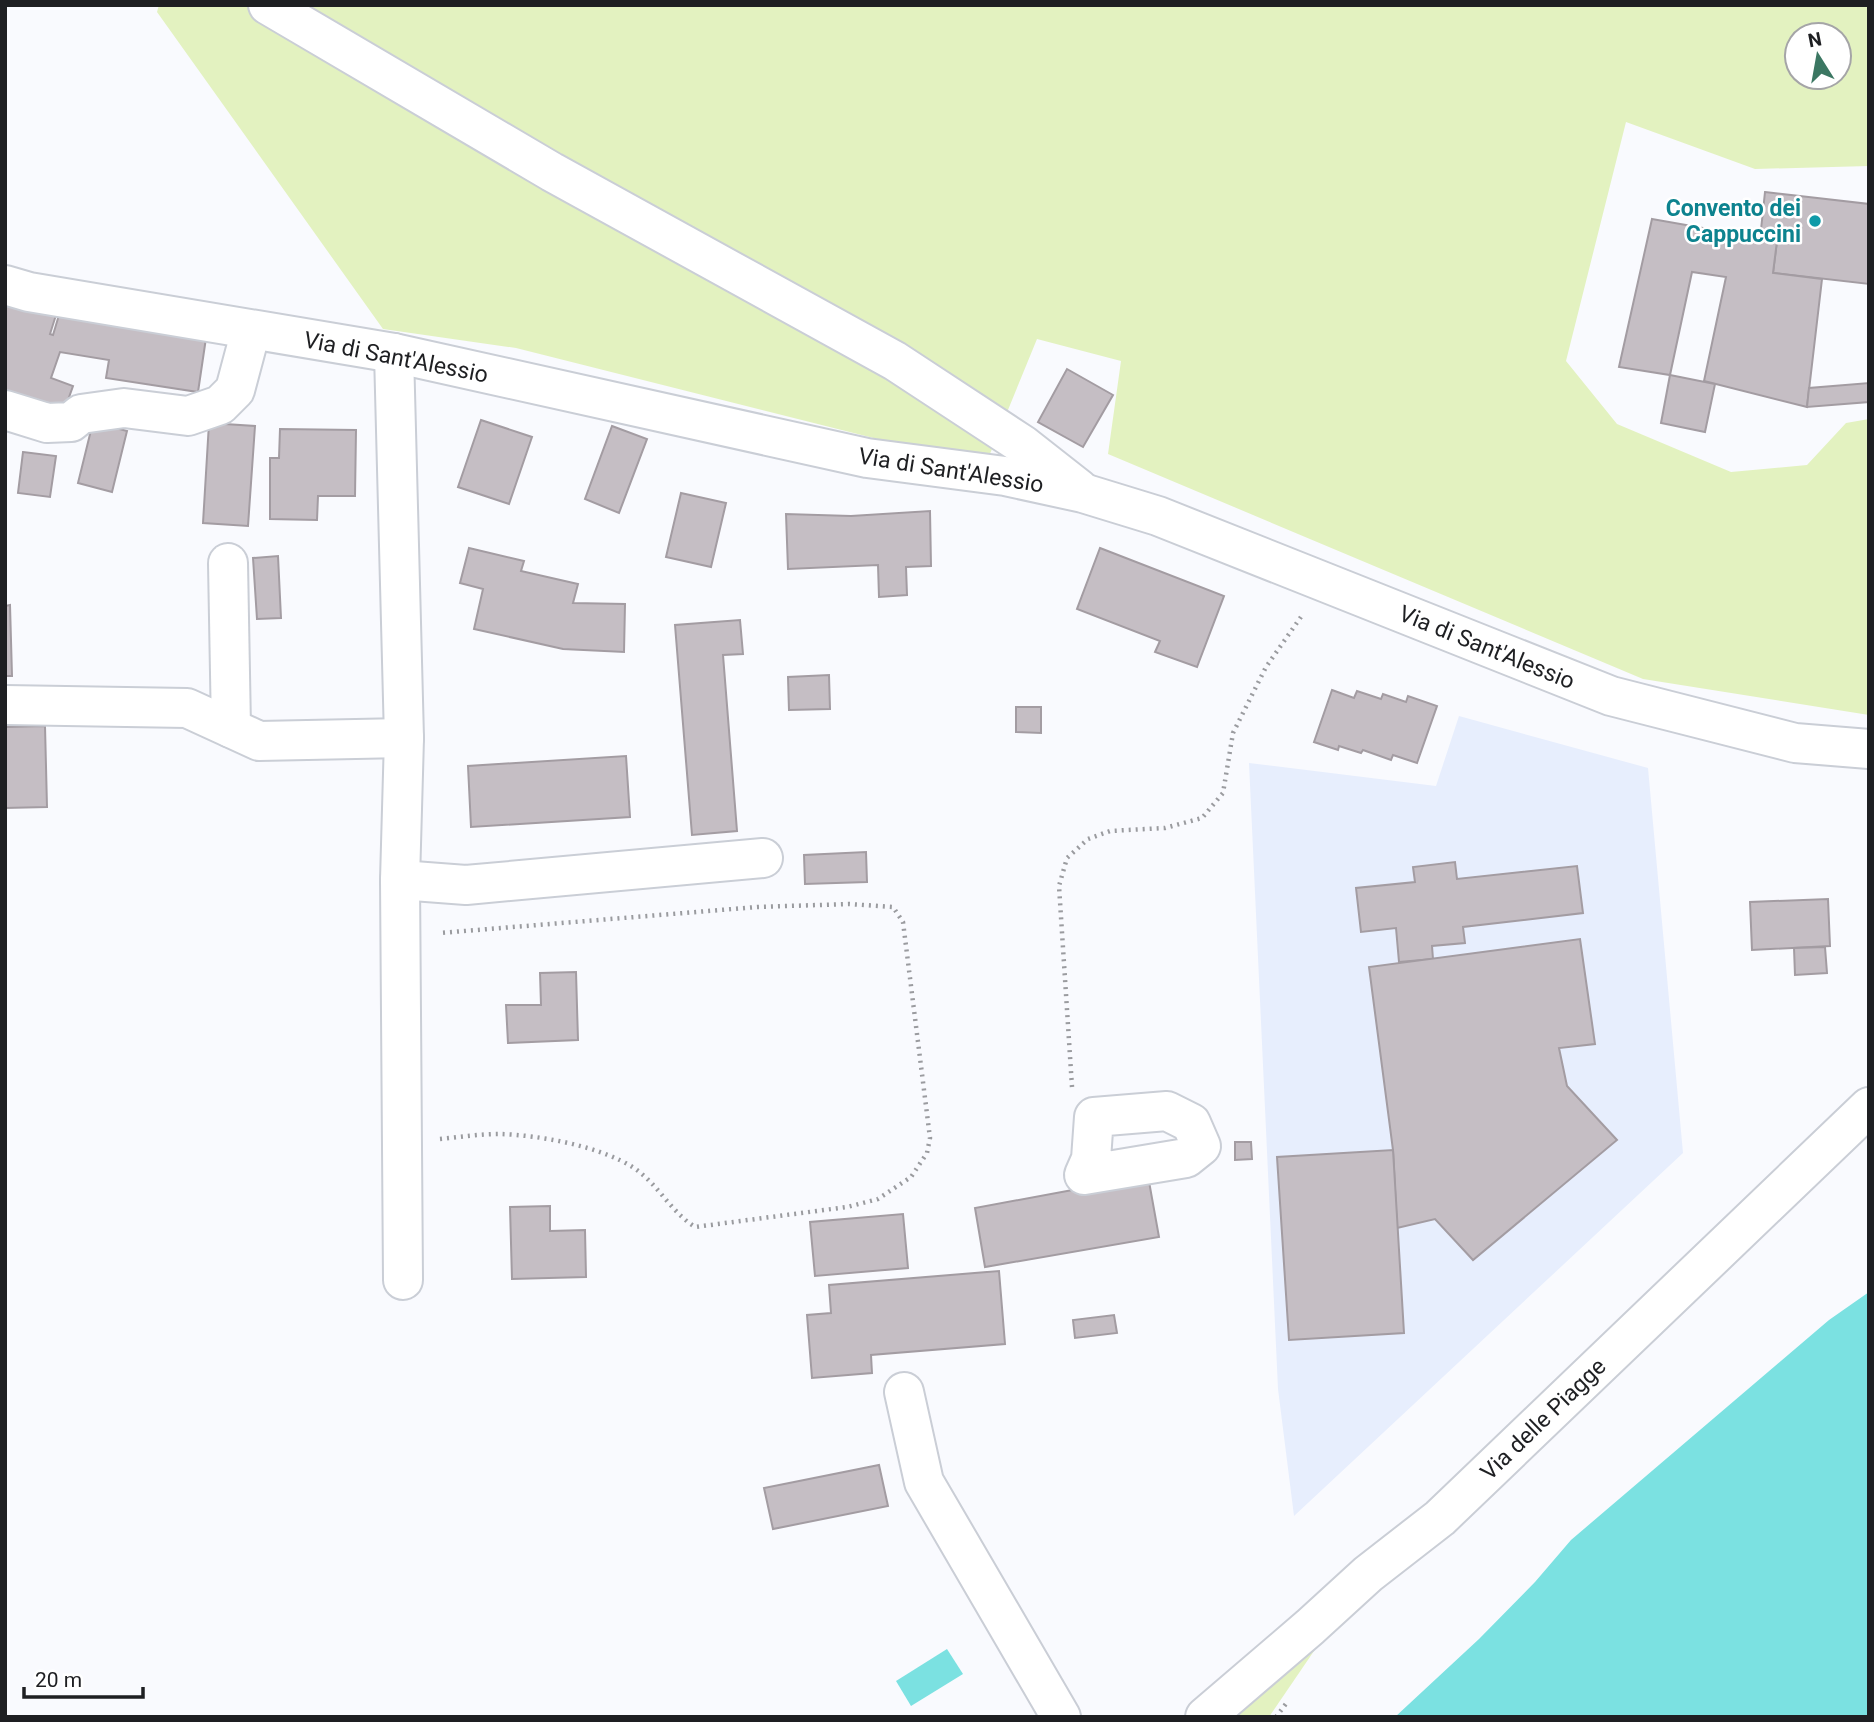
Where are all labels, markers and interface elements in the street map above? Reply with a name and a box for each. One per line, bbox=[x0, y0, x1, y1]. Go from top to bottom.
north arrow bbox=[1783, 21, 1853, 91]
text: N bbox=[1806, 27, 1824, 52]
place label: Convento dei Cappuccini bbox=[1666, 195, 1801, 248]
marker: Convento dei Cappuccini bbox=[1807, 213, 1823, 229]
street label: Via di Sant'Alessio bbox=[302, 326, 490, 389]
street label: Via di Sant'Alessio bbox=[856, 443, 1045, 498]
street label: Via di Sant'Alessio bbox=[1395, 600, 1579, 695]
street label: Via delle Piagge bbox=[1475, 1353, 1611, 1486]
scale bar bbox=[24, 1656, 144, 1700]
text: 20 m bbox=[35, 1668, 82, 1692]

